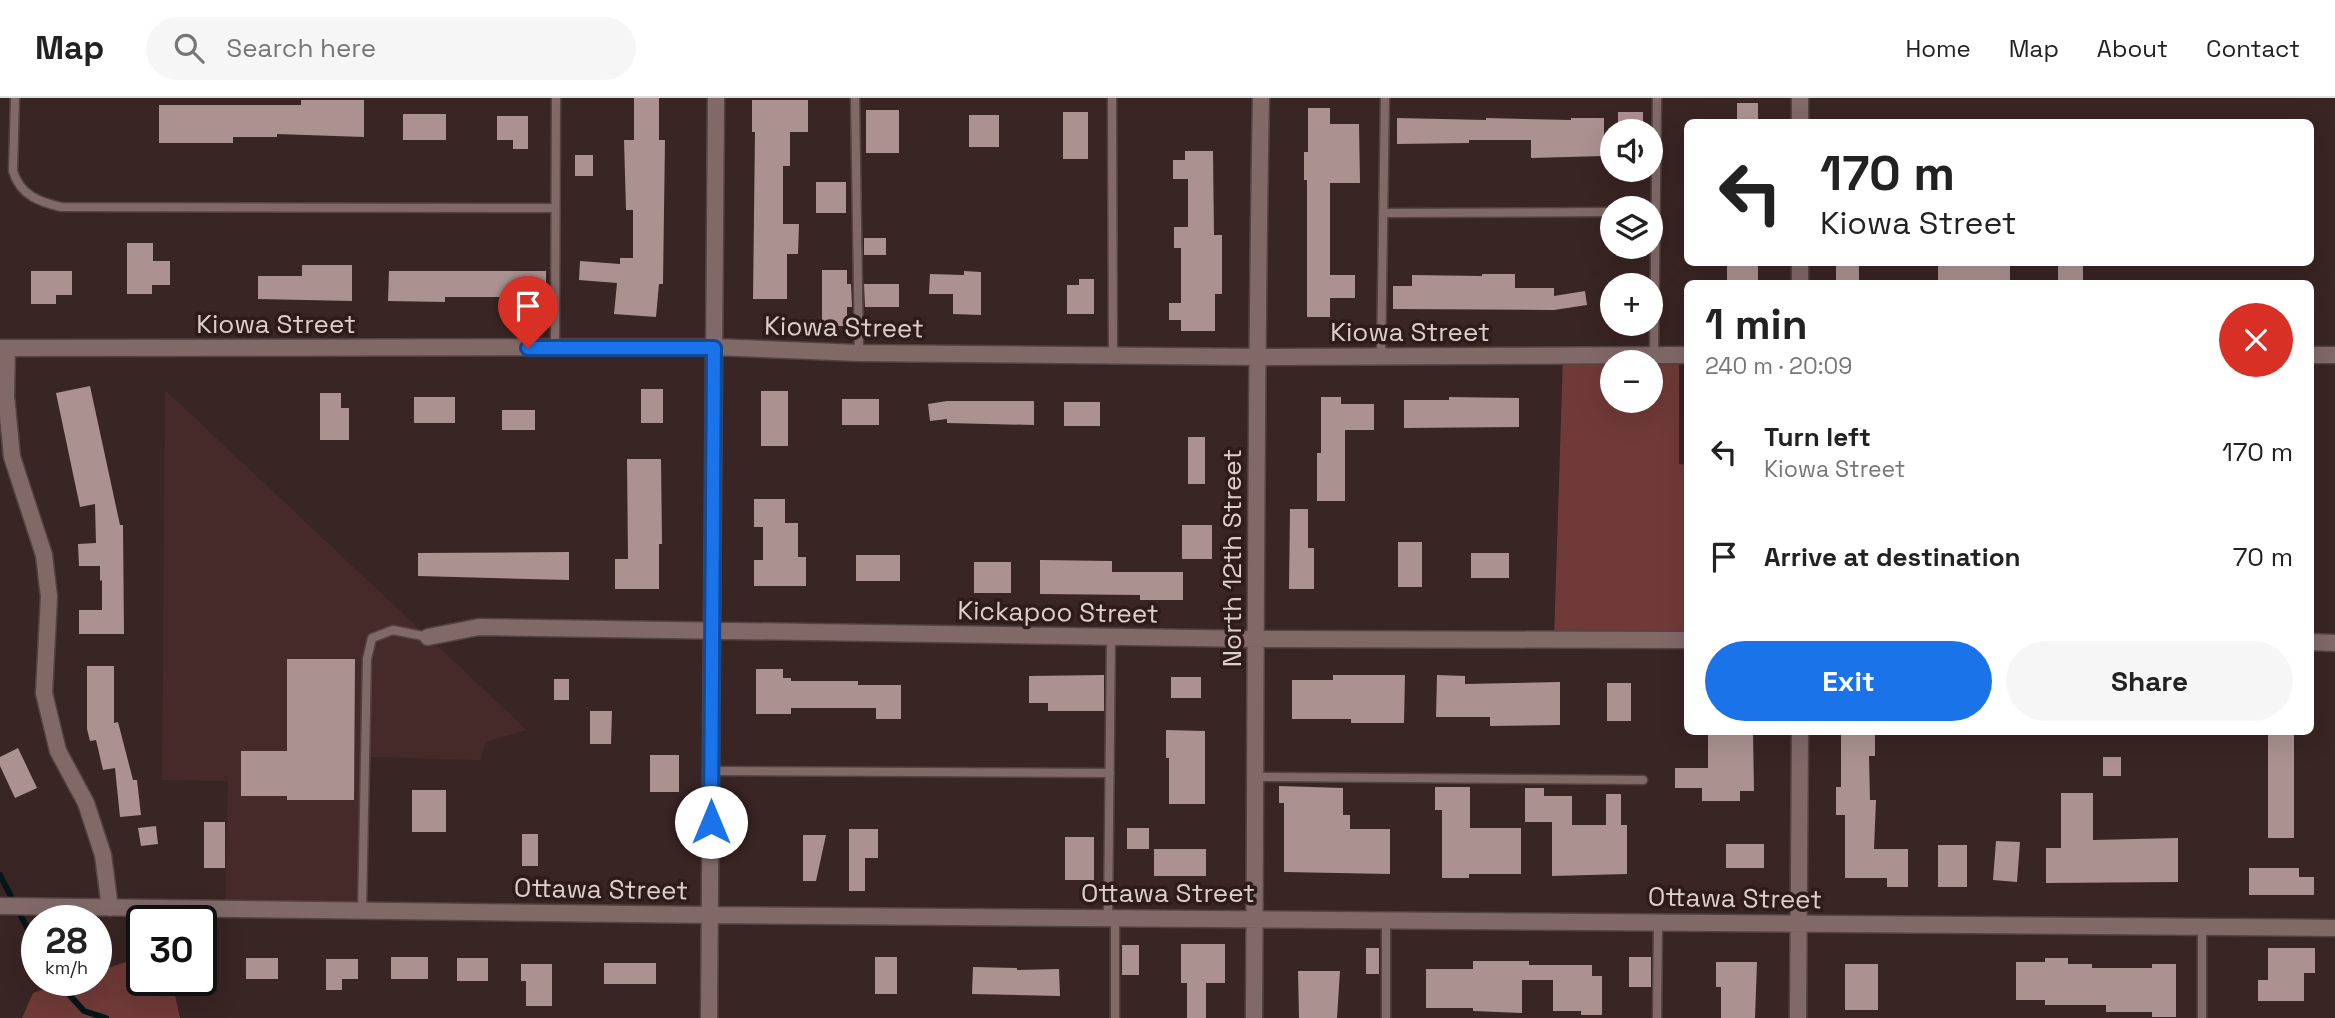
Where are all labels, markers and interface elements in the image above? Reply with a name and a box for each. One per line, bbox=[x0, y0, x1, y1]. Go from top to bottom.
search box bbox=[146, 17, 636, 80]
text: Map bbox=[35, 27, 104, 69]
icon: search bbox=[170, 29, 208, 67]
text: Search here bbox=[226, 31, 376, 65]
text: Home bbox=[1905, 33, 1971, 64]
text: Map bbox=[2009, 33, 2059, 64]
text: About bbox=[2097, 33, 2168, 64]
text: Contact bbox=[2206, 33, 2300, 64]
map controls bbox=[1600, 119, 1663, 413]
button: sound bbox=[1600, 119, 1663, 182]
text: 170 m bbox=[1820, 142, 1955, 204]
icon: left bbox=[1705, 147, 1796, 238]
button: layers bbox=[1600, 196, 1663, 259]
text: Kiowa Street bbox=[1820, 203, 2017, 243]
button: + bbox=[1600, 273, 1663, 336]
pin bbox=[498, 276, 558, 348]
icon: arrive bbox=[509, 287, 547, 325]
text: 1 min bbox=[1705, 298, 1808, 351]
button: close bbox=[2219, 303, 2293, 377]
street label: Kiowa Street bbox=[196, 307, 356, 341]
street label: Kiowa Street bbox=[764, 309, 924, 345]
street label: Kiowa Street bbox=[1330, 315, 1490, 349]
button: − bbox=[1600, 350, 1663, 413]
text: 240 m · 20:09 bbox=[1705, 351, 1852, 381]
text: Turn left bbox=[1764, 420, 1871, 454]
icon: left bbox=[1705, 433, 1743, 471]
text: 170 m bbox=[2222, 435, 2293, 469]
street label: North 12th Street bbox=[1215, 449, 1249, 667]
text: Kiowa Street bbox=[1764, 454, 1905, 484]
icon: arrive bbox=[1705, 538, 1743, 576]
text: Arrive at destination bbox=[1764, 540, 2021, 574]
text: 70 m bbox=[2233, 540, 2293, 574]
street label: Kickapoo Street bbox=[957, 593, 1159, 631]
button: Exit bbox=[1705, 641, 1992, 721]
button: Share bbox=[2006, 641, 2293, 721]
position arrow bbox=[674, 785, 748, 859]
street label: Ottawa Street bbox=[514, 870, 688, 908]
street label: Ottawa Street bbox=[1081, 876, 1255, 910]
street label: Ottawa Street bbox=[1648, 879, 1822, 917]
speed limit sign: 30 bbox=[126, 905, 217, 996]
text: 28 bbox=[46, 919, 87, 963]
text: km/h bbox=[45, 956, 88, 979]

